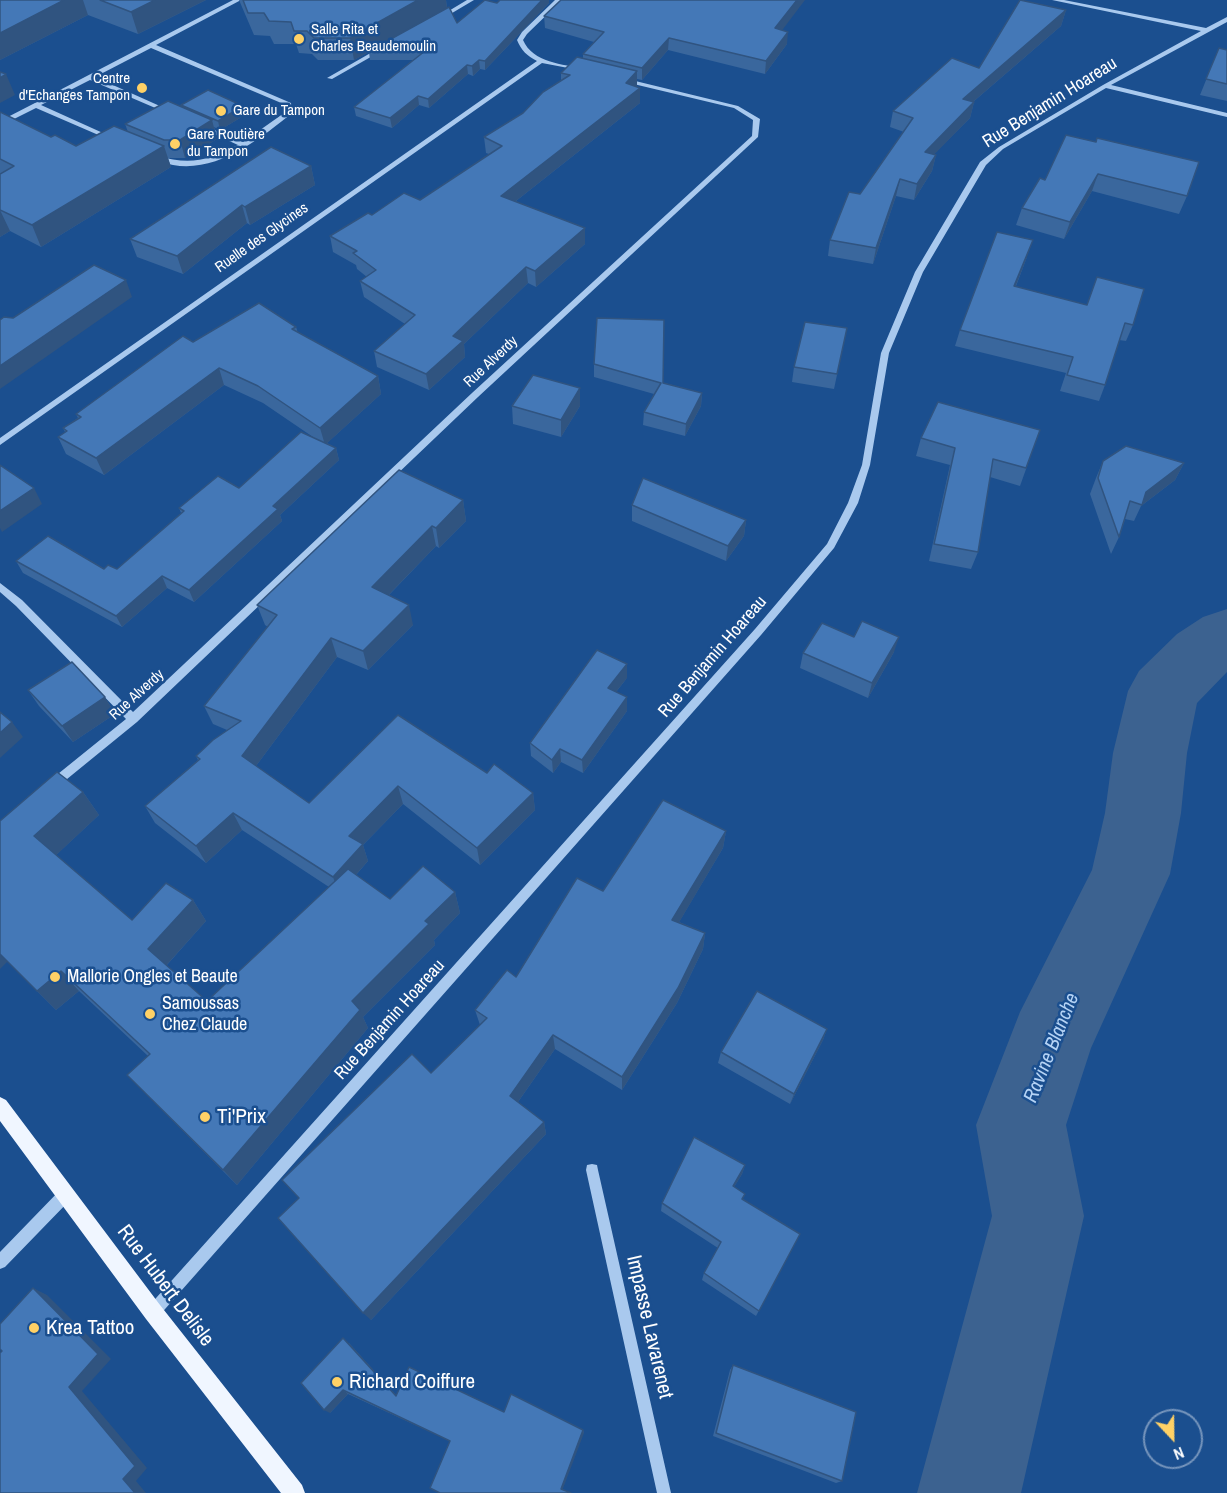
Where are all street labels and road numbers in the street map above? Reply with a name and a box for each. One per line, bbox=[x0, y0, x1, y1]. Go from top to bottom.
street label: Rue Benjamin Hoareau bbox=[979, 53, 1121, 153]
street label: Ruelle des Glycines bbox=[212, 199, 312, 277]
street label: Rue Alverdy bbox=[460, 333, 522, 391]
street label: Rue Benjamin Hoareau bbox=[654, 592, 772, 722]
street label: Rue Alverdy bbox=[106, 666, 168, 724]
street label: Rue Benjamin Hoareau bbox=[330, 955, 450, 1085]
street label: Rue Hubert Delisle bbox=[111, 1220, 219, 1352]
street label: Impasse Lavarenet bbox=[620, 1253, 678, 1401]

